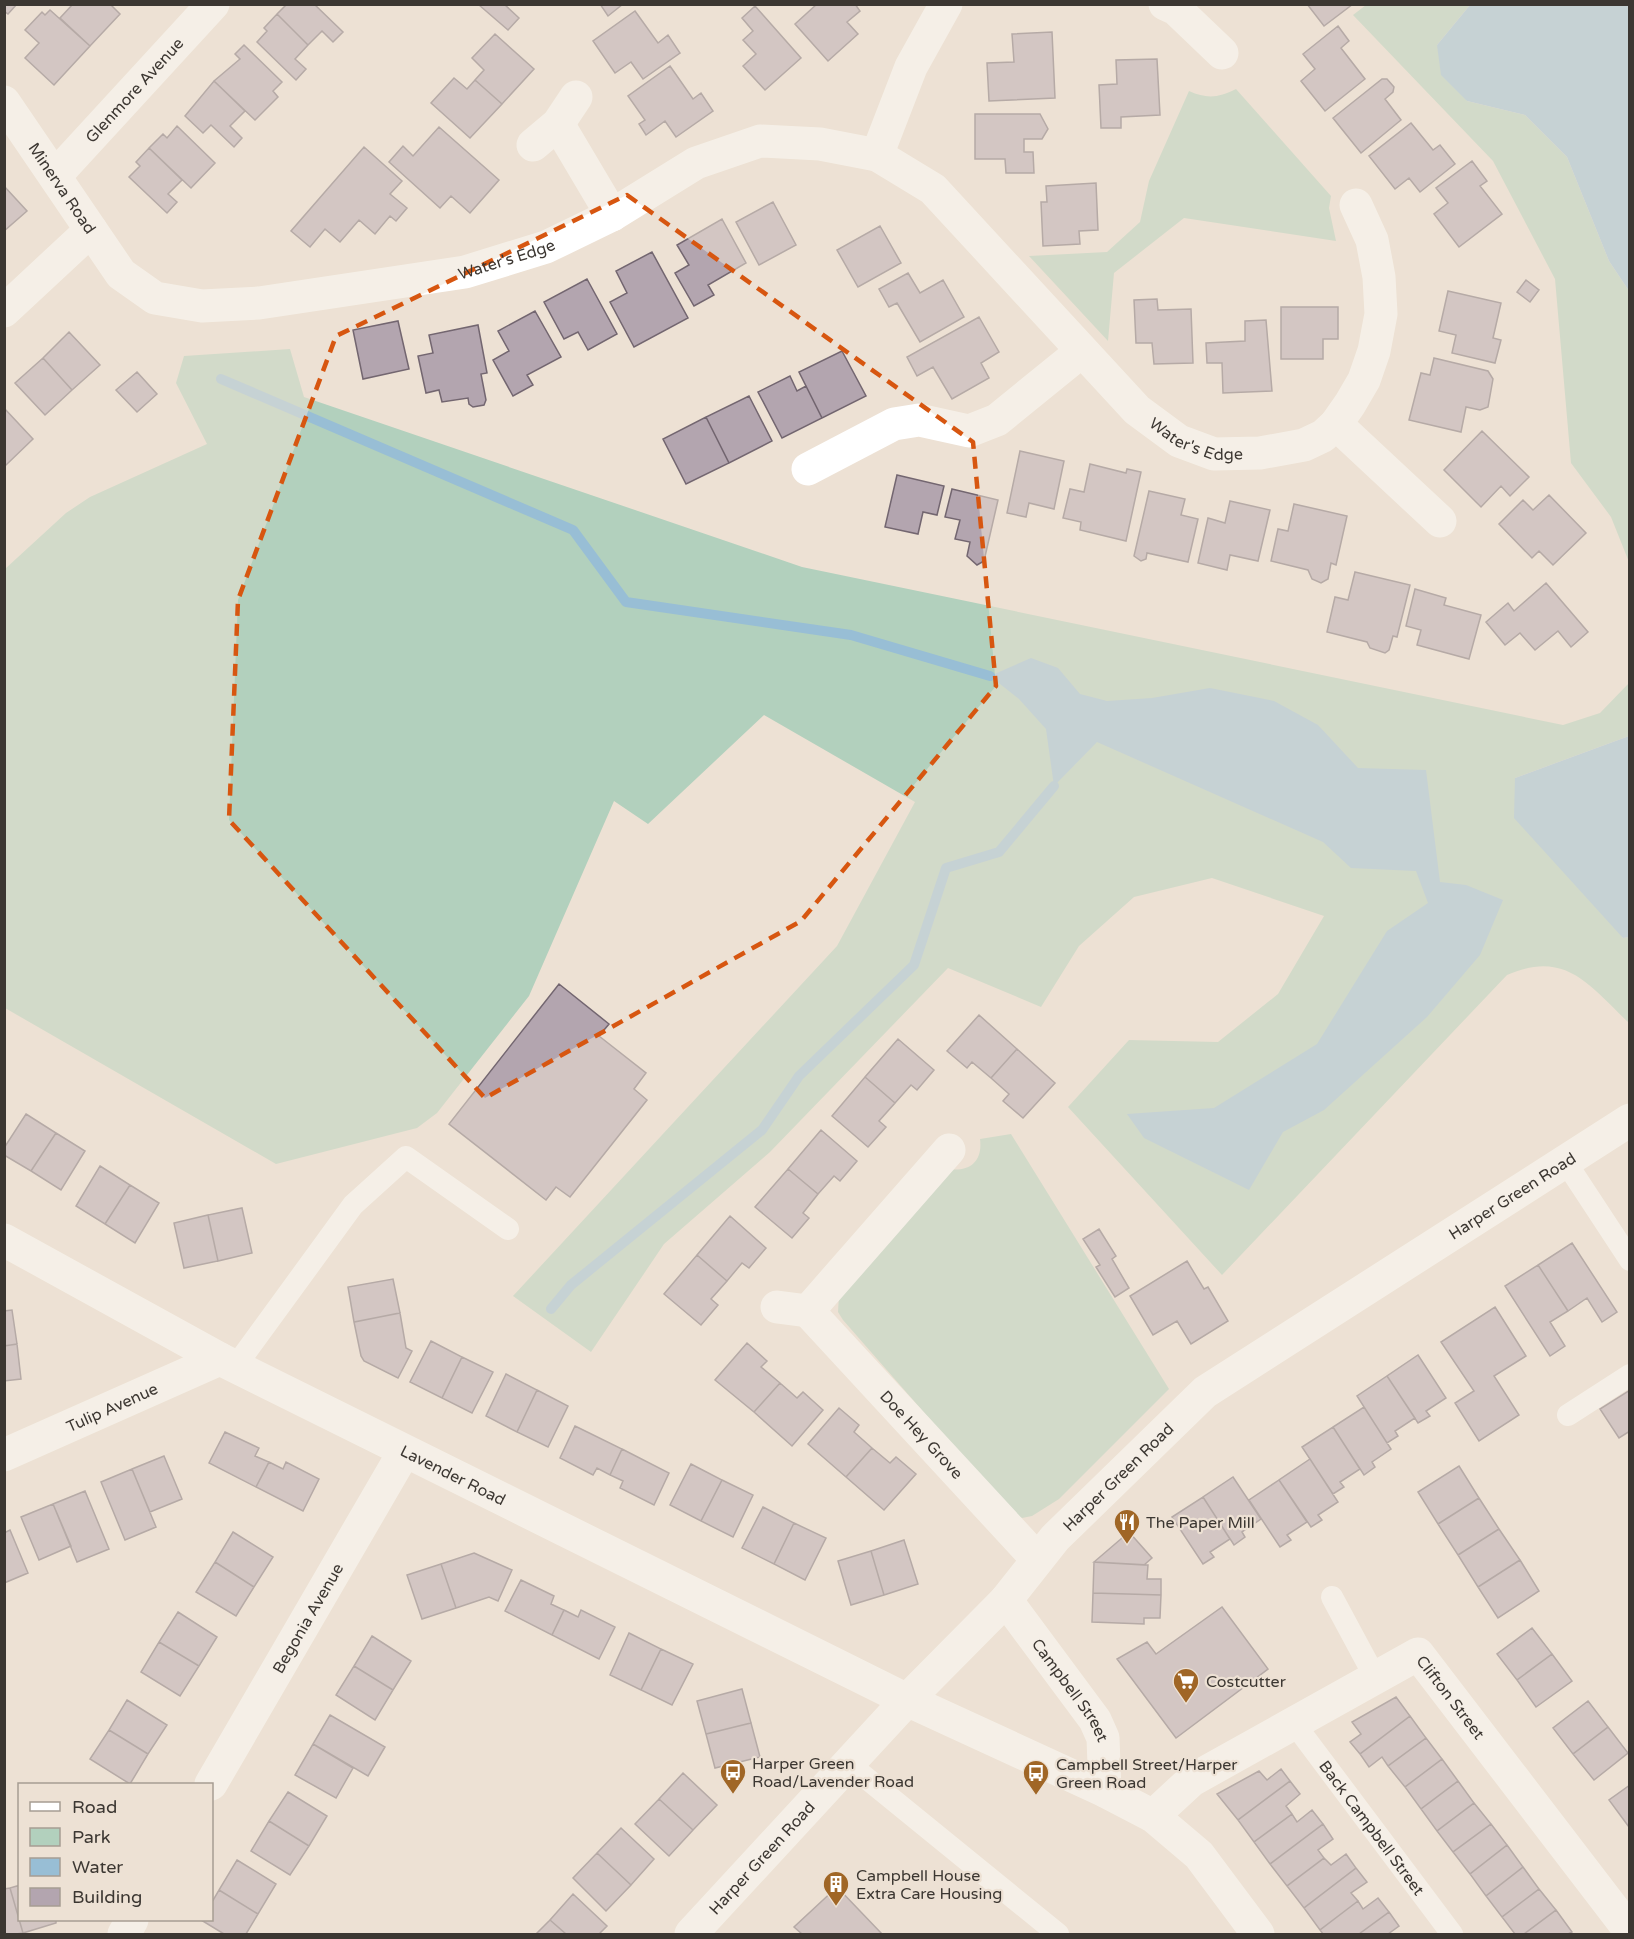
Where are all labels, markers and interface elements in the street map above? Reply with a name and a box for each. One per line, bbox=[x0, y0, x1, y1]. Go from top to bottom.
street label: Glenmore Avenue bbox=[82, 34, 188, 147]
street label: Minerva Road bbox=[24, 139, 100, 238]
street label: Water's Edge bbox=[456, 235, 559, 285]
street label: Water's Edge bbox=[1145, 414, 1243, 465]
street label: Harper Green Road bbox=[1445, 1148, 1580, 1244]
street label: Tulip Avenue bbox=[63, 1379, 161, 1437]
street label: Doe Hey Grove bbox=[875, 1387, 967, 1484]
street label: Harper Green Road bbox=[1059, 1419, 1178, 1536]
street label: Lavender Road bbox=[397, 1441, 509, 1510]
restaurant icon: The Paper Mill bbox=[1112, 1507, 1142, 1545]
place label: The Paper Mill bbox=[1146, 1513, 1255, 1533]
street label: Begonia Avenue bbox=[269, 1560, 348, 1677]
street label: Campbell Street bbox=[1027, 1635, 1112, 1745]
street label: Clifton Street bbox=[1412, 1652, 1489, 1744]
supermarket icon: Costcutter bbox=[1171, 1666, 1201, 1704]
place label: Costcutter bbox=[1206, 1672, 1287, 1692]
place label: Harper Green Road/Lavender Road bbox=[752, 1754, 914, 1792]
place label: Campbell Street/Harper Green Road bbox=[1056, 1755, 1238, 1793]
bus stop icon: Harper Green Road/Lavender Road bbox=[718, 1757, 748, 1795]
street label: Back Campbell Street bbox=[1314, 1757, 1428, 1900]
bus stop icon: Campbell Street/Harper Green Road bbox=[1021, 1758, 1051, 1796]
legend bbox=[18, 1783, 213, 1921]
text: Road bbox=[72, 1796, 117, 1818]
street label: Harper Green Road bbox=[705, 1797, 819, 1919]
text: Park bbox=[72, 1826, 111, 1848]
text: Water bbox=[72, 1856, 123, 1878]
place label: Campbell House Extra Care Housing bbox=[856, 1866, 1002, 1904]
building icon: Campbell House Extra Care Housing bbox=[821, 1869, 851, 1907]
text: Building bbox=[72, 1886, 142, 1908]

